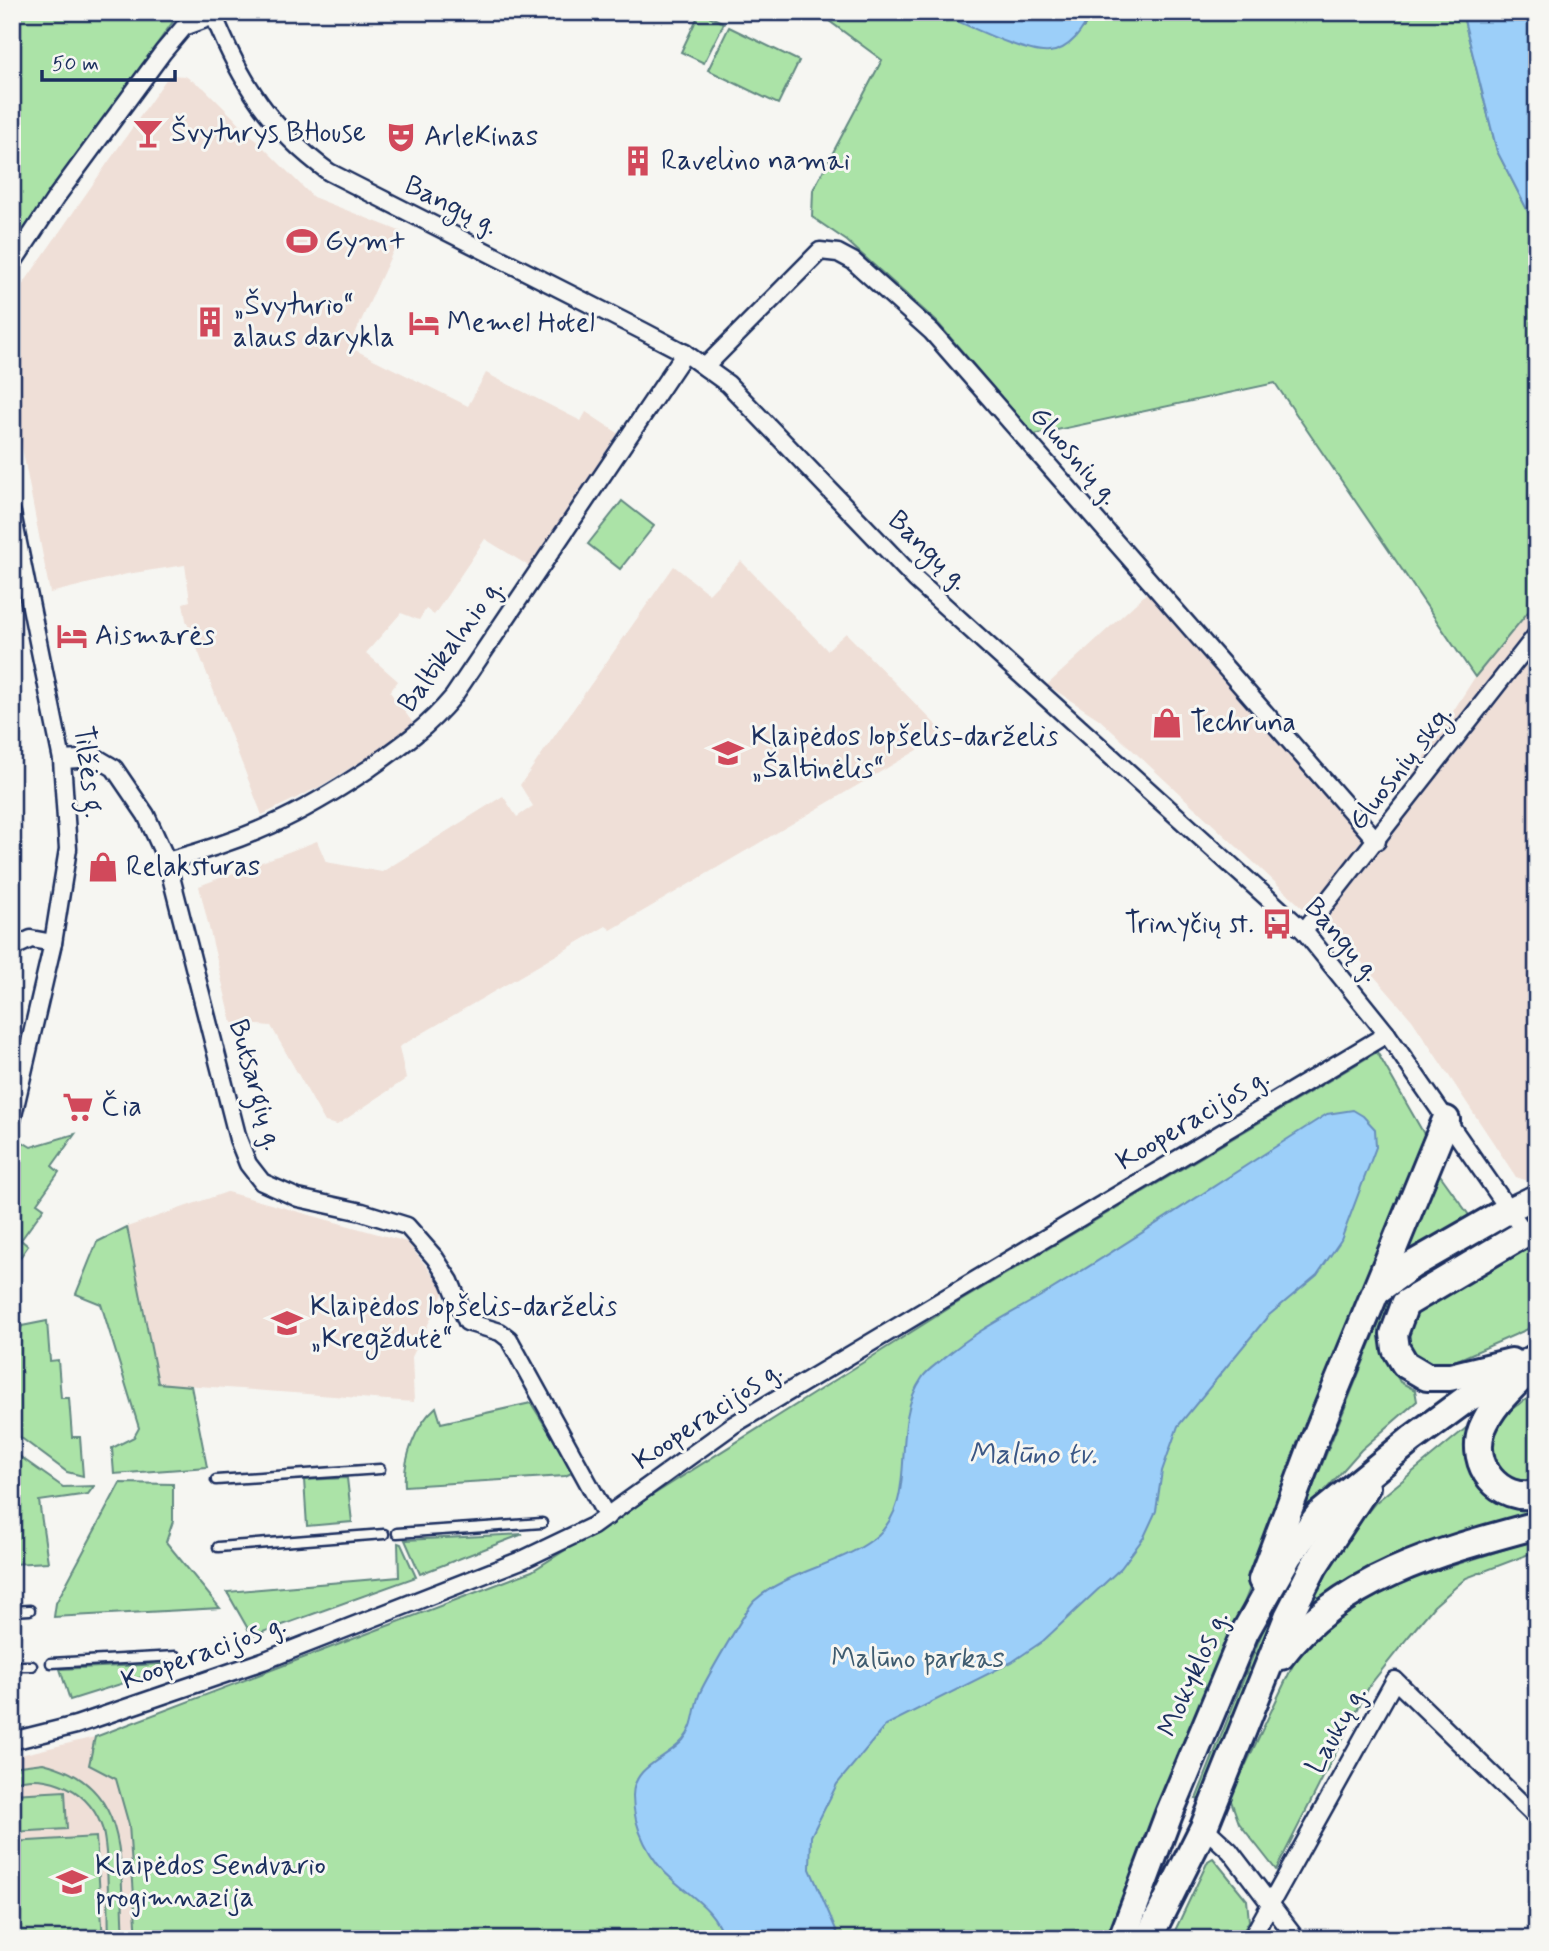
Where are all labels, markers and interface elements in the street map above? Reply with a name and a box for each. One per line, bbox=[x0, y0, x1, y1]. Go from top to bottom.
scale bar bbox=[42, 38, 175, 82]
text: 50 m bbox=[52, 50, 99, 78]
place label: Švyturys BHouse bbox=[171, 115, 366, 152]
bar icon: Švyturys BHouse bbox=[131, 116, 165, 150]
place label: ArleKinas bbox=[424, 119, 538, 156]
theatre icon: ArleKinas bbox=[384, 120, 418, 154]
place label: Ravelino namai bbox=[661, 143, 850, 180]
building icon: Ravelino namai bbox=[621, 144, 655, 178]
street label: Bangų g. bbox=[397, 167, 504, 246]
place label: Gym+ bbox=[325, 223, 407, 260]
sports icon: Gym+ bbox=[285, 224, 319, 258]
place label: „Švyturio“ alaus darykla bbox=[233, 288, 395, 357]
building icon: „Švyturio“ alaus darykla bbox=[193, 305, 227, 339]
place label: Memel Hotel bbox=[447, 305, 595, 342]
hotel icon: Memel Hotel bbox=[407, 306, 441, 340]
street label: Gluosnių g. bbox=[1021, 398, 1127, 514]
street label: Bangų g. bbox=[878, 503, 977, 601]
street label: Baltikalnio g. bbox=[390, 571, 512, 721]
place label: Aismarės bbox=[95, 618, 215, 655]
hotel icon: Aismarės bbox=[55, 619, 89, 653]
street label: Gluosnių skg. bbox=[1340, 698, 1463, 840]
place label: Techruna bbox=[1190, 705, 1296, 742]
shop icon: Techruna bbox=[1150, 706, 1184, 740]
place label: Klaipėdos lopšelis-darželis „Šaltinėlis“ bbox=[751, 719, 1058, 788]
street label: Tilžės g. bbox=[61, 724, 112, 821]
school or university icon: Klaipėdos lopšelis-darželis „Šaltinėlis“ bbox=[711, 736, 745, 770]
place label: Relaksturas bbox=[126, 849, 260, 886]
shop icon: Relaksturas bbox=[86, 850, 120, 884]
street label: Bangų g. bbox=[1294, 890, 1389, 991]
place label: Trinyčių st. bbox=[1125, 906, 1254, 943]
bus stop icon: Trinyčių st. bbox=[1260, 907, 1294, 941]
street label: Butsargių g. bbox=[216, 1015, 291, 1156]
street label: Kooperacijos g. bbox=[1110, 1060, 1276, 1180]
place label: Čia bbox=[101, 1089, 142, 1126]
supermarket icon: Čia bbox=[61, 1090, 95, 1124]
place label: Klaipėdos lopšelis-darželis „Kregždutė“ bbox=[310, 1289, 617, 1360]
school or university icon: Klaipėdos lopšelis-darželis „Kregždutė“ bbox=[270, 1306, 304, 1340]
street label: Kooperacijos g. bbox=[626, 1352, 790, 1480]
water label: Malūno tv. bbox=[969, 1435, 1097, 1474]
street label: Mokyklos g. bbox=[1150, 1605, 1238, 1743]
street label: Kooperacijos g. bbox=[117, 1606, 291, 1700]
park label: Malūno parkas bbox=[831, 1641, 1005, 1678]
street label: Laukų g. bbox=[1298, 1679, 1376, 1781]
place label: Klaipėdos Sendvario progimnazija bbox=[95, 1848, 326, 1917]
school or university icon: Klaipėdos Sendvario progimnazija bbox=[55, 1865, 89, 1899]

